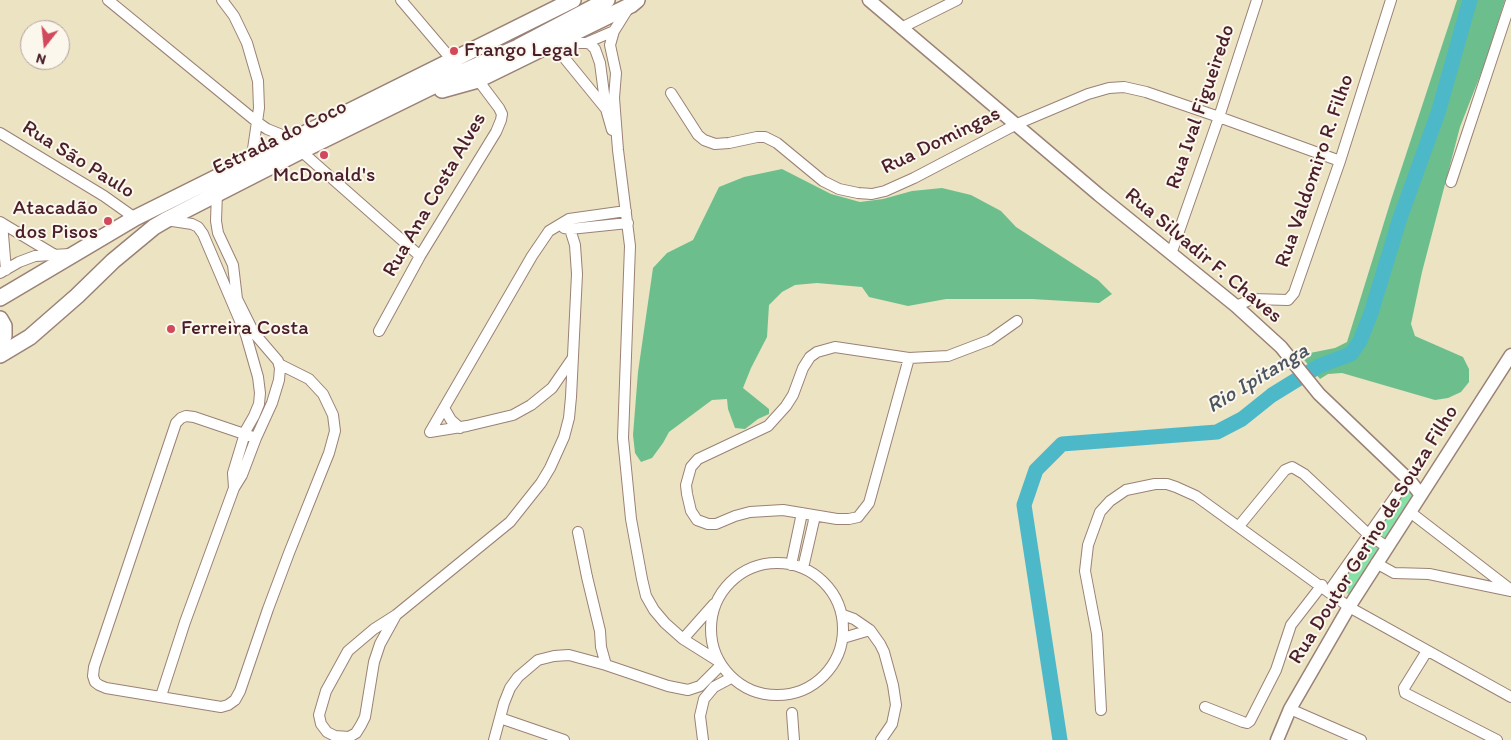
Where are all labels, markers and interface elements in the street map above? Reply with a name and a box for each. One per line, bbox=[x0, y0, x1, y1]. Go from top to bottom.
north arrow bbox=[20, 20, 70, 70]
street label: Rua Ival Figueiredo bbox=[1161, 21, 1241, 193]
place label: Frango Legal bbox=[464, 38, 579, 64]
marker: Frango Legal bbox=[448, 45, 460, 57]
text: N bbox=[34, 49, 48, 68]
street label: Rua Valdomiro R. Filho bbox=[1270, 71, 1360, 271]
street label: Estrada do Coco bbox=[209, 95, 351, 181]
street label: Rua Domingas bbox=[877, 101, 1005, 181]
street label: Rua Ana Costa Alves bbox=[378, 108, 492, 282]
street label: Rua São Paulo bbox=[17, 115, 139, 205]
marker: McDonald's bbox=[318, 149, 330, 161]
place label: McDonald's bbox=[273, 163, 375, 189]
street label: Rua Silvadir F. Chaves bbox=[1119, 183, 1287, 329]
place label: Atacadão dos Pisos bbox=[13, 196, 98, 246]
marker: Atacadão dos Pisos bbox=[102, 215, 114, 227]
place label: Ferreira Costa bbox=[181, 316, 308, 342]
marker: Ferreira Costa bbox=[165, 323, 177, 335]
water label: Rio Ipitanga bbox=[1202, 338, 1314, 420]
street label: Rua Doutor Gerino de Souza Filho bbox=[1284, 401, 1464, 669]

